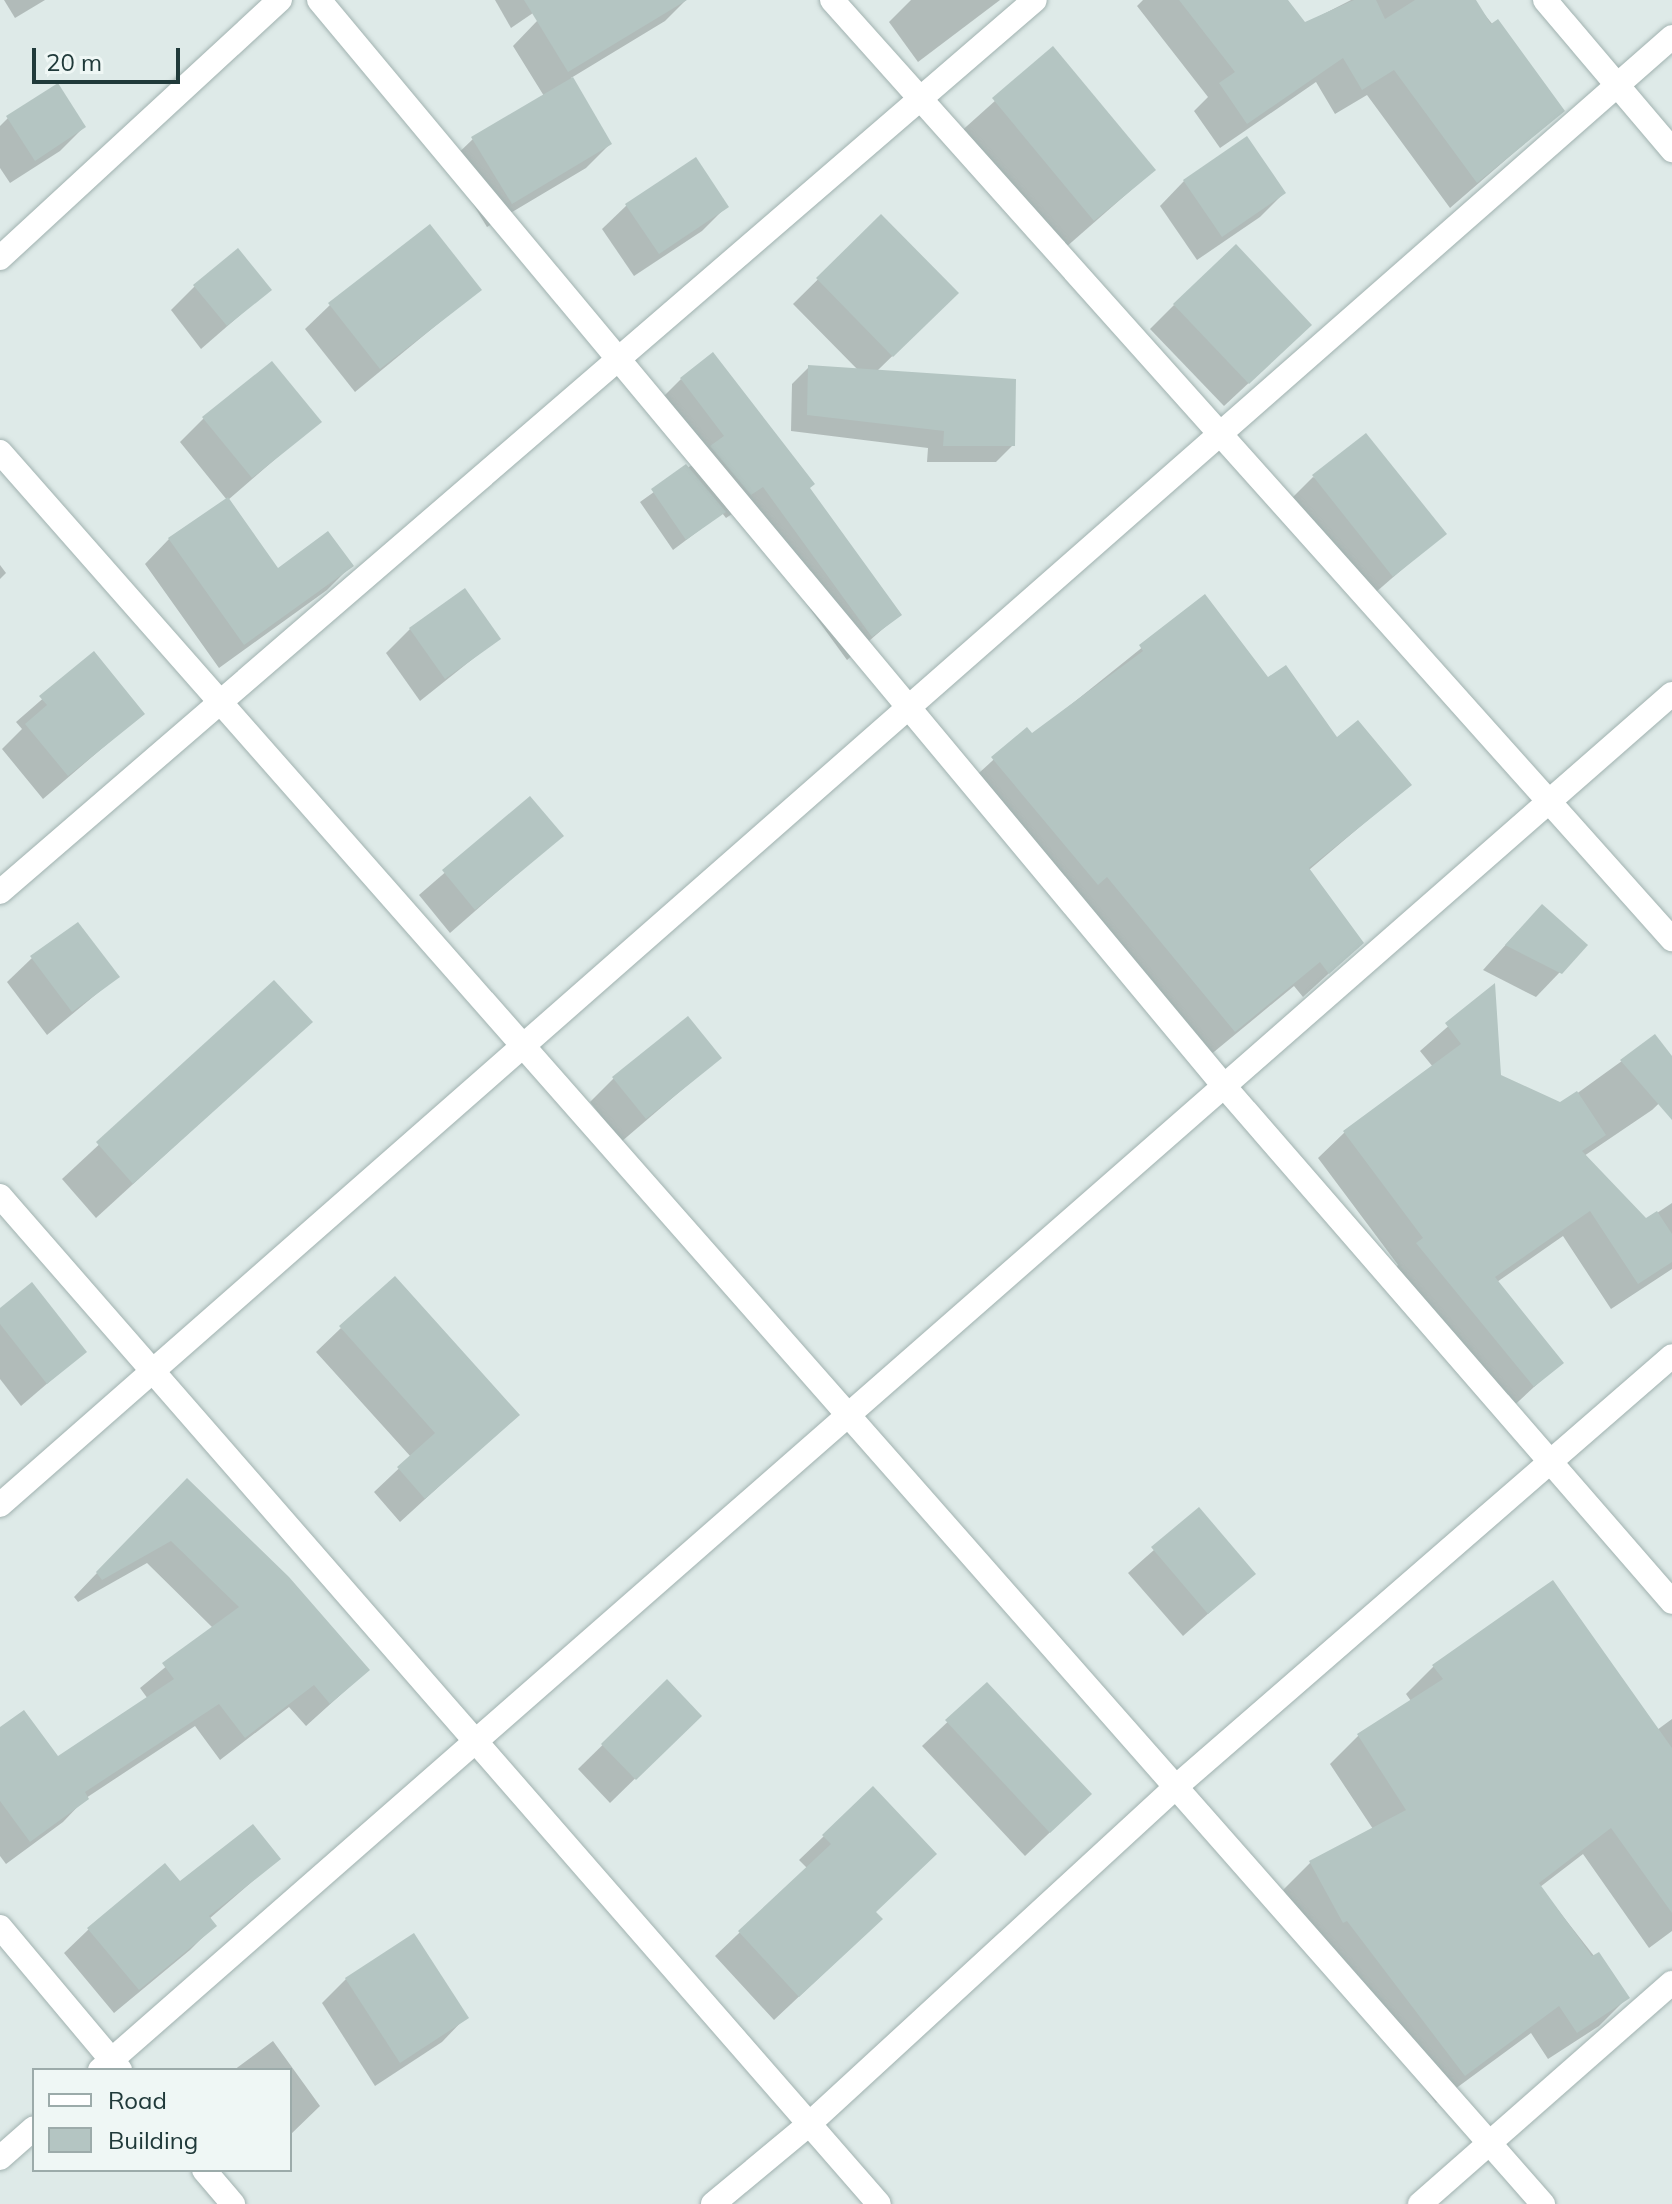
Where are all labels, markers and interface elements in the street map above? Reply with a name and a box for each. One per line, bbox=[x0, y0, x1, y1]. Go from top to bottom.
scale bar bbox=[36, 32, 184, 82]
text: 20 m bbox=[46, 47, 102, 77]
legend bbox=[32, 2068, 292, 2172]
text: Road bbox=[108, 2085, 167, 2115]
text: Building bbox=[108, 2125, 198, 2155]

